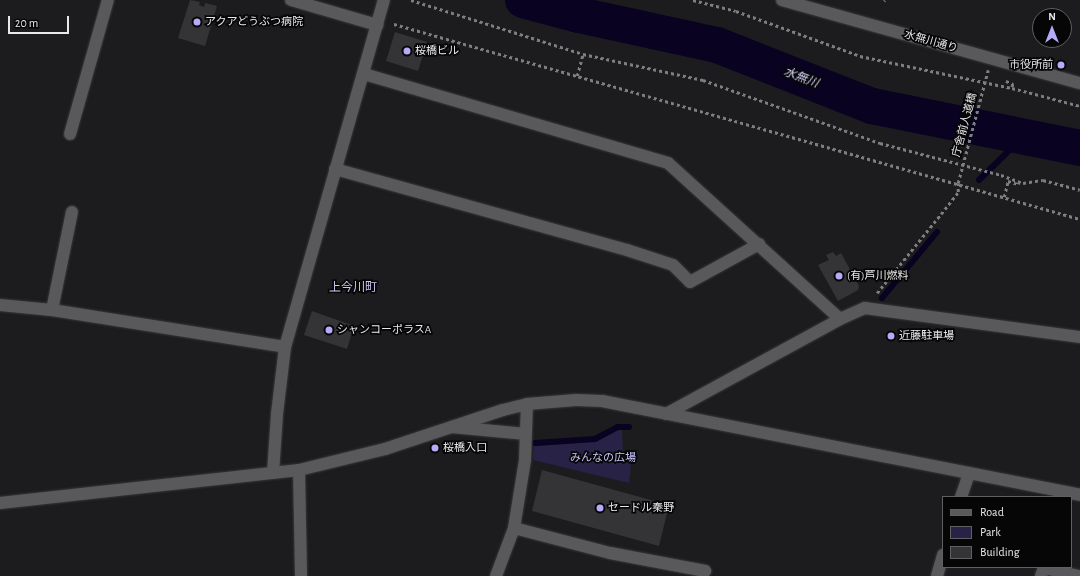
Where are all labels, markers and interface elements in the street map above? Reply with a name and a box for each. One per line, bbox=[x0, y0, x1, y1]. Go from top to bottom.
scale bar bbox=[10, 8, 71, 34]
north arrow bbox=[1032, 8, 1072, 48]
text: N bbox=[1048, 11, 1056, 22]
place label: アクアどうぶつ病院 bbox=[205, 15, 304, 29]
text: 20 m bbox=[15, 17, 38, 29]
marker: アクアどうぶつ病院 bbox=[192, 17, 202, 27]
street label: 水無川通り bbox=[903, 28, 959, 56]
place label: 桜橋ビル bbox=[415, 44, 459, 58]
marker: 桜橋ビル bbox=[402, 46, 412, 56]
place label: 市役所前 bbox=[1009, 58, 1053, 72]
marker: 市役所前 bbox=[1056, 60, 1066, 70]
water label: 水無川 bbox=[782, 65, 820, 91]
street label: 庁舎前人道橋 bbox=[950, 91, 980, 159]
place label: (有)芦川燃料 bbox=[847, 269, 909, 283]
marker: (有)芦川燃料 bbox=[834, 271, 844, 281]
district label: 上今川町 bbox=[329, 281, 377, 295]
place label: シャンコーポラスA bbox=[337, 323, 431, 337]
marker: シャンコーポラスA bbox=[324, 325, 334, 335]
place label: 近藤駐車場 bbox=[899, 329, 954, 343]
marker: 近藤駐車場 bbox=[886, 331, 896, 341]
place label: 桜橋入口 bbox=[443, 441, 487, 455]
marker: 桜橋入口 bbox=[430, 443, 440, 453]
park label: みんなの広場 bbox=[570, 451, 636, 465]
legend bbox=[942, 496, 1072, 568]
place label: セードル秦野 bbox=[608, 501, 674, 515]
marker: セードル秦野 bbox=[595, 503, 605, 513]
text: Road bbox=[980, 506, 1004, 518]
text: Park bbox=[980, 526, 1001, 538]
text: Building bbox=[980, 546, 1020, 558]

